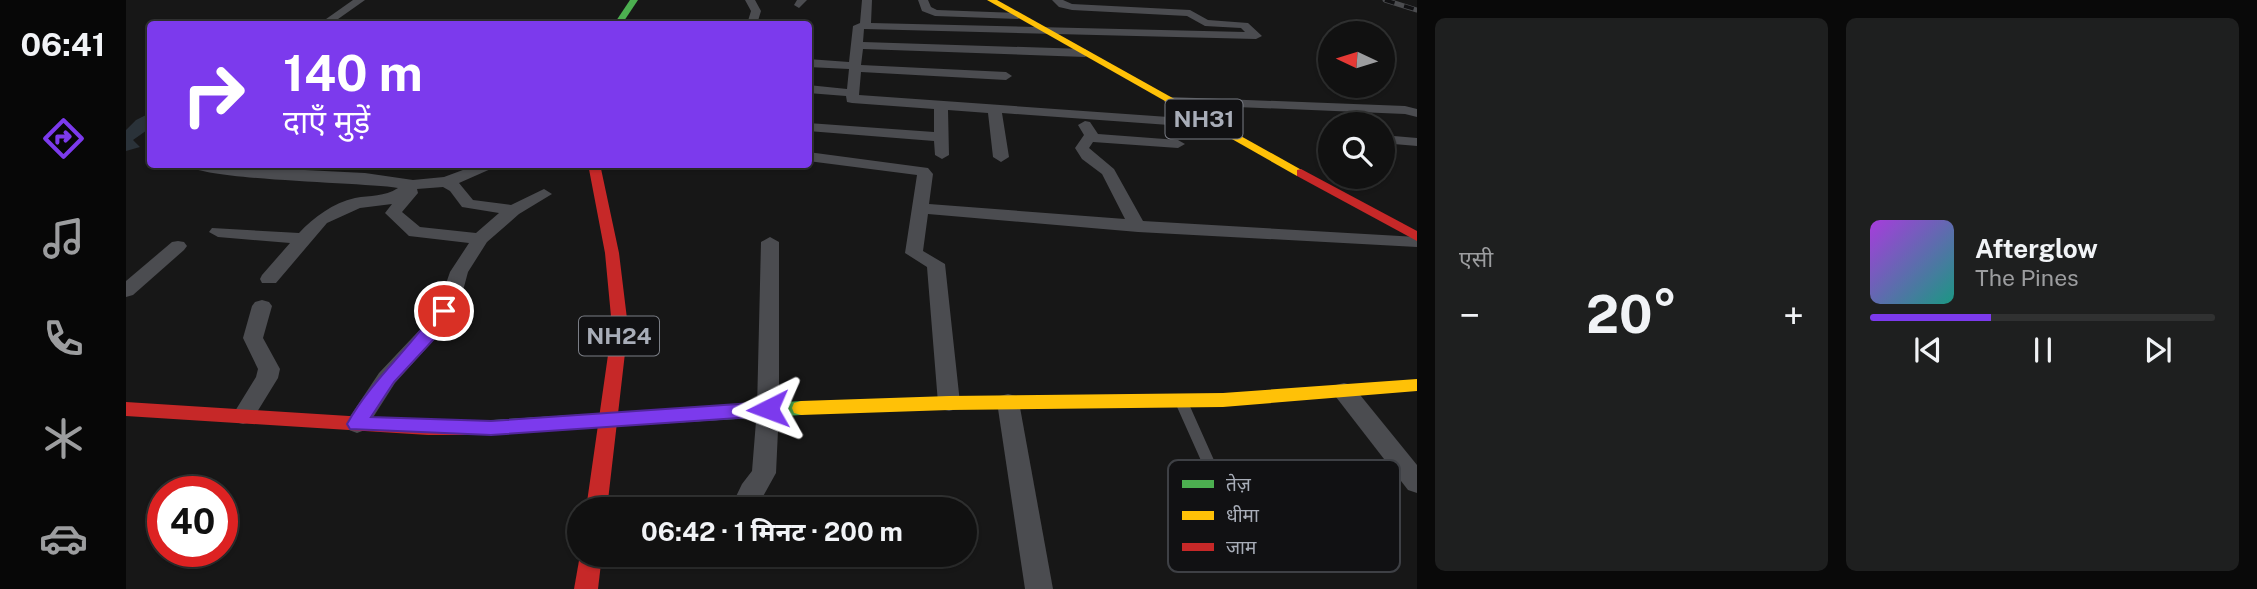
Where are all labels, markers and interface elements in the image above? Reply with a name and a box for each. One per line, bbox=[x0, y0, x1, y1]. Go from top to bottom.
north arrow bbox=[1318, 21, 1395, 98]
map controls bbox=[1318, 21, 1395, 189]
text: 06:41 bbox=[21, 26, 105, 63]
text: 140 m bbox=[283, 44, 423, 102]
icon: right bbox=[168, 49, 259, 140]
road number: NH31 bbox=[1166, 100, 1242, 138]
text: दाएँ मुड़ें bbox=[283, 103, 370, 140]
button: search bbox=[1318, 112, 1395, 189]
icon: directions bbox=[39, 114, 88, 163]
icon: music bbox=[39, 214, 88, 263]
text: Afterglow bbox=[1975, 233, 2098, 264]
text: एसी bbox=[1459, 245, 1493, 272]
text: The Pines bbox=[1975, 264, 2079, 291]
pin bbox=[414, 281, 474, 341]
text: 20° bbox=[1586, 284, 1677, 345]
icon: arrive bbox=[425, 292, 463, 330]
text: − bbox=[1459, 293, 1480, 338]
text: + bbox=[1783, 293, 1804, 338]
icon: phone bbox=[39, 314, 88, 363]
road number: NH24 bbox=[579, 316, 659, 356]
icon: previous bbox=[1909, 331, 1947, 369]
icon: pause bbox=[2024, 331, 2062, 369]
icon: next bbox=[2139, 331, 2177, 369]
position arrow bbox=[731, 372, 805, 446]
icon: climate bbox=[39, 414, 88, 463]
legend bbox=[1168, 460, 1400, 572]
text: तेज़ bbox=[1226, 473, 1252, 495]
speed limit sign: 40 bbox=[147, 476, 238, 567]
text: धीमा bbox=[1226, 504, 1260, 526]
icon: car bbox=[39, 514, 88, 563]
text: 06:42 · 1 मिनट · 200 m bbox=[641, 516, 903, 547]
text: जाम bbox=[1226, 536, 1257, 558]

